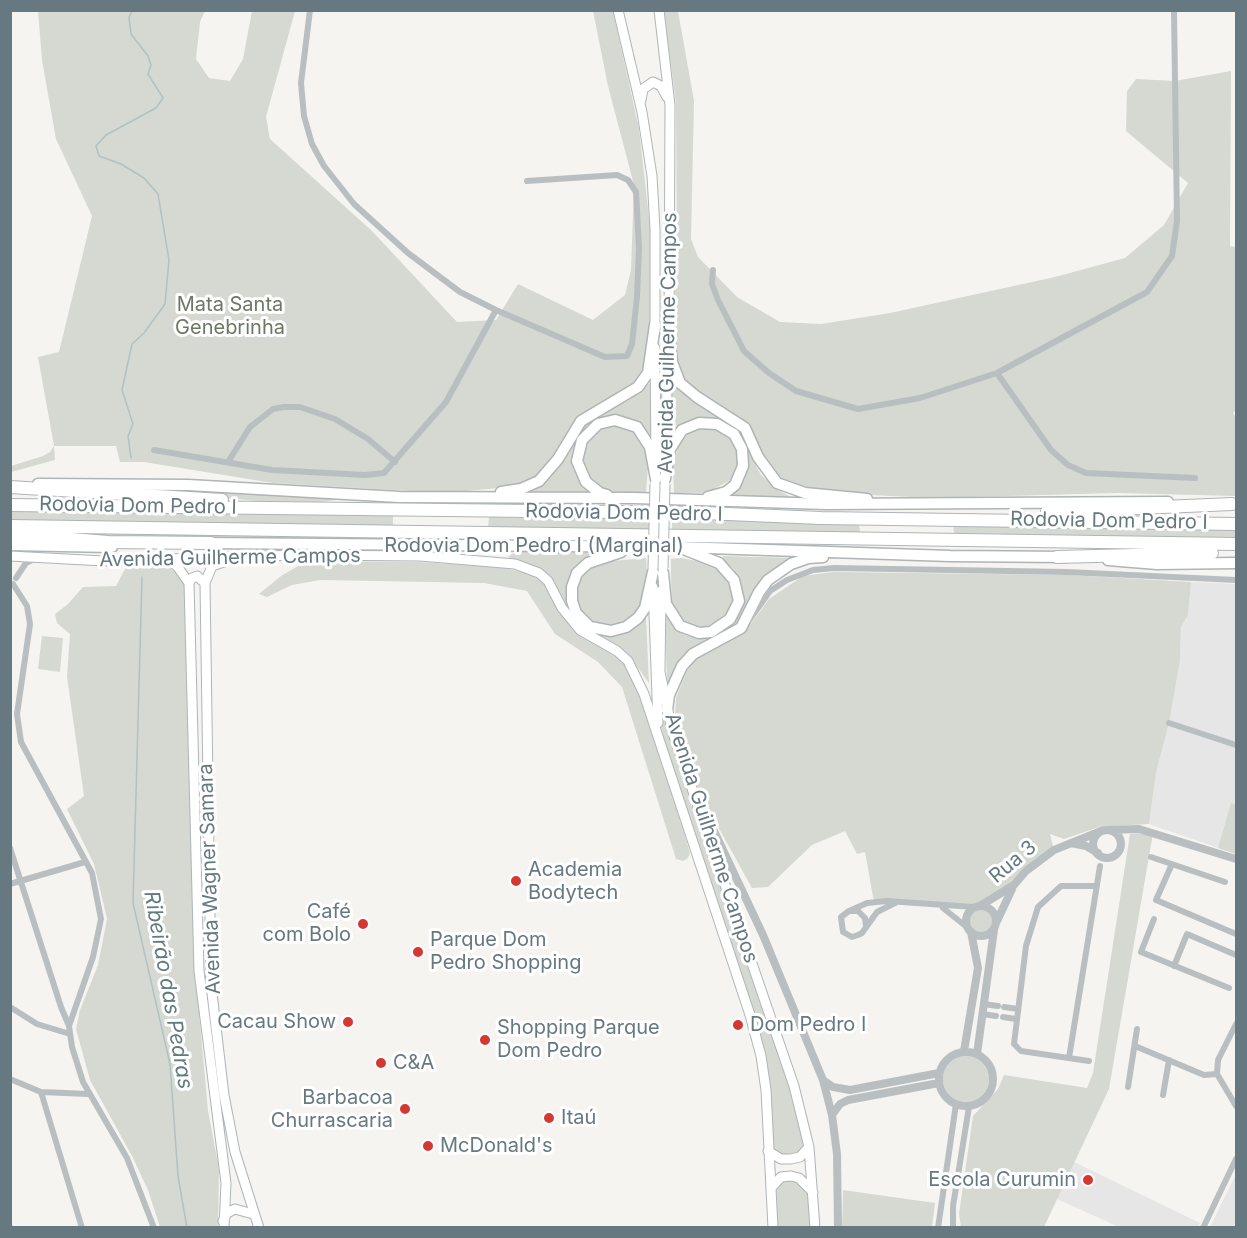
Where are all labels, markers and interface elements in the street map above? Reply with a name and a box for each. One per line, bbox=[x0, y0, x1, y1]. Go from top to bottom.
street label: Avenida Guilherme Campos bbox=[654, 212, 682, 474]
park label: Mata Santa Genebrinha bbox=[175, 293, 285, 340]
street label: Rodovia Dom Pedro I bbox=[39, 492, 237, 520]
street label: Rodovia Dom Pedro I bbox=[525, 499, 723, 527]
street label: Rodovia Dom Pedro I bbox=[1010, 507, 1208, 535]
street label: Rodovia Dom Pedro I (Marginal) bbox=[384, 534, 684, 558]
street label: Avenida Guilherme Campos bbox=[99, 544, 361, 572]
street label: Avenida Guilherme Campos bbox=[659, 710, 763, 966]
street label: Avenida Wagner Samara bbox=[194, 763, 226, 995]
street label: Rua 3 bbox=[985, 835, 1041, 889]
place label: Academia Bodytech bbox=[528, 858, 622, 905]
marker: Academia Bodytech bbox=[509, 874, 523, 888]
water label: Ribeirão das Pedras bbox=[138, 889, 198, 1091]
place label: Café com Bolo bbox=[263, 900, 351, 947]
marker: Café com Bolo bbox=[356, 917, 370, 931]
place label: Parque Dom Pedro Shopping bbox=[430, 928, 581, 975]
marker: Parque Dom Pedro Shopping bbox=[411, 945, 425, 959]
place label: Cacau Show bbox=[217, 1010, 336, 1034]
place label: Dom Pedro I bbox=[750, 1013, 866, 1037]
marker: Cacau Show bbox=[341, 1015, 355, 1029]
place label: Shopping Parque Dom Pedro bbox=[497, 1016, 660, 1063]
marker: Dom Pedro I bbox=[731, 1018, 745, 1032]
marker: Shopping Parque Dom Pedro bbox=[478, 1033, 492, 1047]
place label: C&A bbox=[393, 1051, 434, 1075]
marker: C&A bbox=[374, 1056, 388, 1070]
place label: Barbacoa Churrascaria bbox=[271, 1086, 393, 1133]
marker: Barbacoa Churrascaria bbox=[398, 1102, 412, 1116]
place label: Itaú bbox=[561, 1106, 596, 1130]
marker: Itaú bbox=[542, 1111, 556, 1125]
place label: McDonald's bbox=[440, 1134, 553, 1158]
marker: McDonald's bbox=[421, 1139, 435, 1153]
place label: Escola Curumin bbox=[928, 1168, 1076, 1192]
marker: Escola Curumin bbox=[1081, 1173, 1095, 1187]

